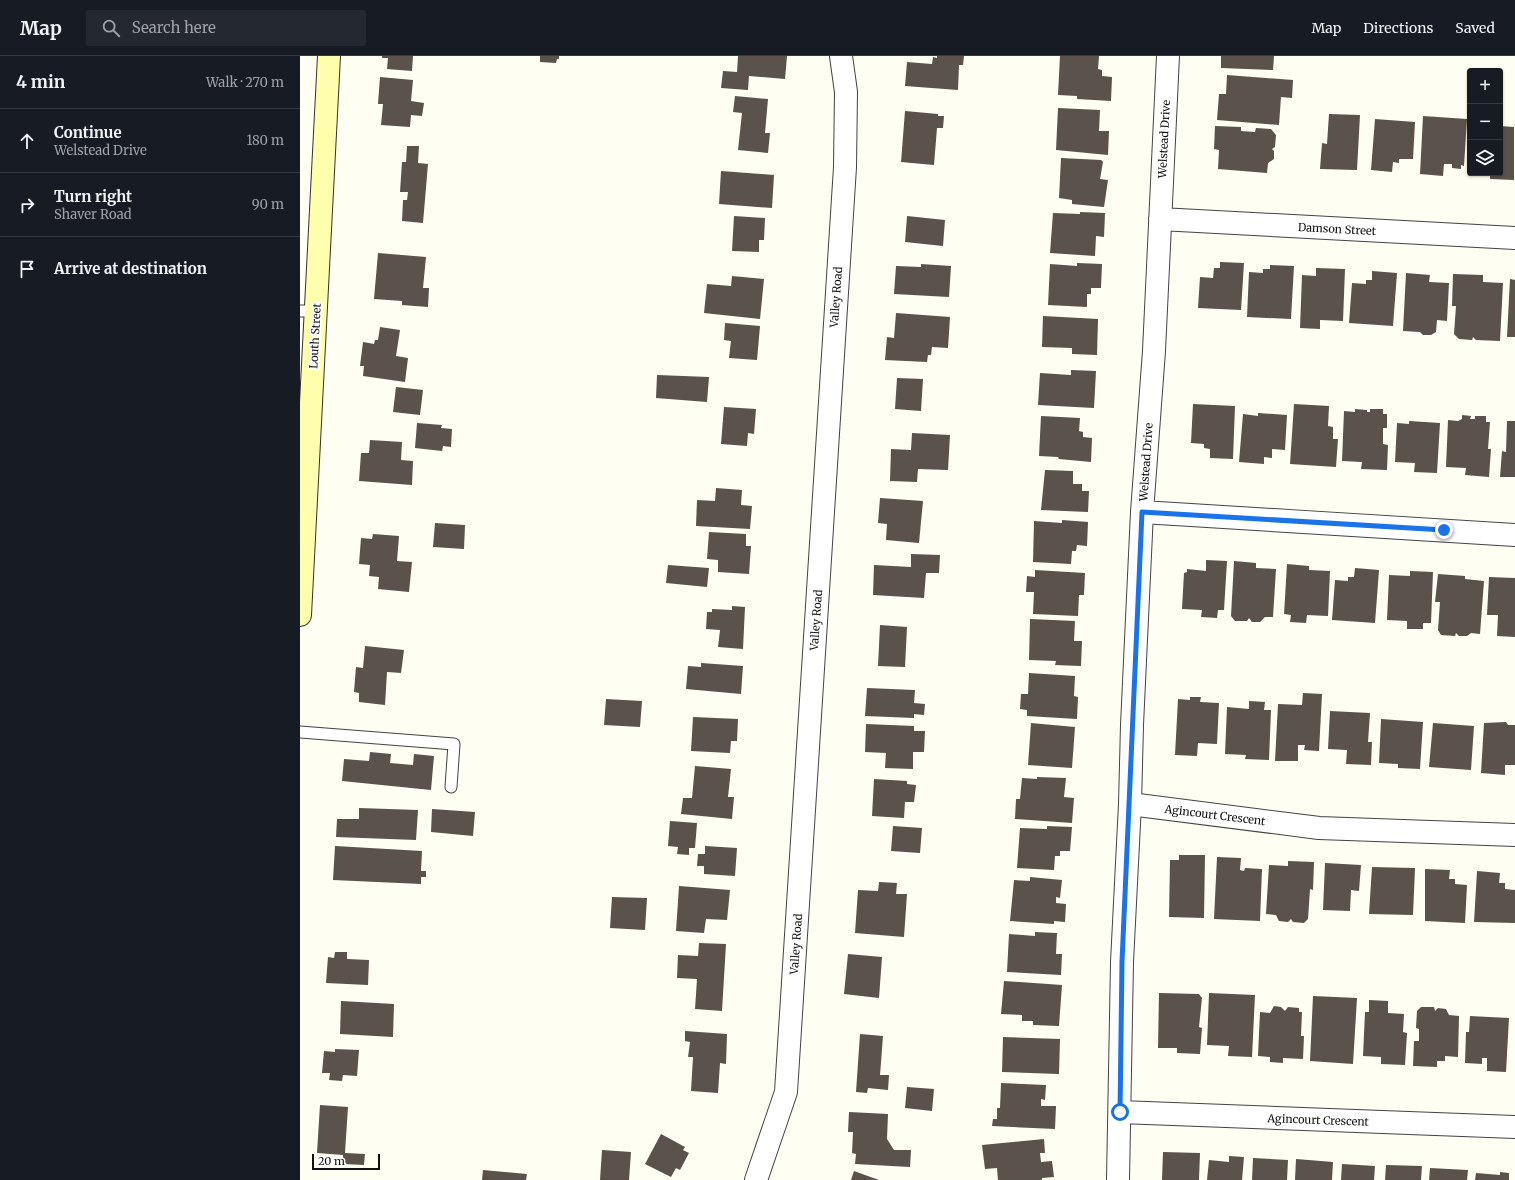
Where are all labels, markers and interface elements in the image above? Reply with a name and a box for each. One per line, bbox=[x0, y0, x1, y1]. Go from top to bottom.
search box bbox=[86, 10, 366, 46]
text: Map bbox=[20, 16, 62, 40]
icon: search bbox=[100, 17, 122, 39]
text: Search here bbox=[132, 18, 216, 37]
text: Map bbox=[1311, 19, 1341, 37]
text: Directions bbox=[1363, 19, 1433, 37]
text: Saved bbox=[1455, 19, 1495, 37]
map controls bbox=[1467, 68, 1503, 176]
button: + bbox=[1467, 68, 1503, 104]
text: 4 min bbox=[16, 71, 65, 93]
text: Walk · 270 m bbox=[206, 74, 284, 91]
street label: Welstead Drive bbox=[1155, 99, 1173, 180]
button: − bbox=[1467, 104, 1503, 140]
text: Continue bbox=[54, 123, 122, 142]
icon: ahead bbox=[16, 130, 38, 152]
text: 180 m bbox=[246, 132, 284, 149]
button: layers bbox=[1467, 140, 1503, 176]
text: Welstead Drive bbox=[54, 142, 147, 159]
text: Turn right bbox=[54, 187, 132, 206]
icon: right bbox=[16, 194, 38, 216]
text: 90 m bbox=[252, 196, 284, 213]
text: Shaver Road bbox=[54, 206, 132, 223]
street label: Damson Street bbox=[1298, 220, 1377, 238]
icon: arrive bbox=[16, 258, 38, 280]
text: Arrive at destination bbox=[54, 259, 207, 278]
street label: Valley Road bbox=[827, 266, 845, 329]
street label: Louth Street bbox=[306, 302, 324, 369]
street label: Welstead Drive bbox=[1136, 422, 1156, 503]
route end bbox=[1435, 521, 1453, 539]
street label: Valley Road bbox=[807, 589, 825, 652]
street label: Agincourt Crescent bbox=[1163, 802, 1267, 828]
street label: Valley Road bbox=[787, 913, 805, 976]
route start bbox=[1111, 1103, 1129, 1121]
street label: Agincourt Crescent bbox=[1266, 1111, 1370, 1129]
scale bar bbox=[312, 1152, 380, 1171]
text: 20 m bbox=[318, 1154, 345, 1168]

